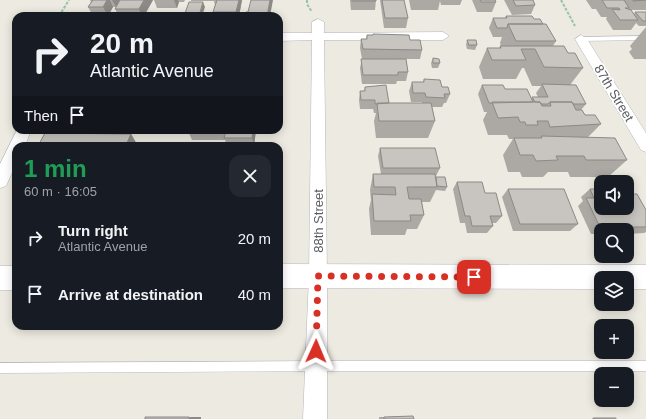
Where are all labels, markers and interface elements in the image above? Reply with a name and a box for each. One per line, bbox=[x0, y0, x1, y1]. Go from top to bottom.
icon: right bbox=[24, 28, 76, 80]
text: 20 m bbox=[90, 28, 154, 59]
text: Atlantic Avenue bbox=[90, 61, 214, 81]
street label: 87th Street bbox=[591, 62, 637, 124]
icon: arrive bbox=[66, 104, 88, 126]
text: Then bbox=[24, 107, 58, 124]
text: 1 min bbox=[24, 155, 87, 182]
button: close bbox=[229, 155, 271, 197]
map controls bbox=[594, 175, 634, 407]
button: sound bbox=[594, 175, 634, 215]
text: 60 m · 16:05 bbox=[24, 184, 97, 199]
street label: 88th Street bbox=[311, 189, 326, 253]
text: Turn right bbox=[58, 222, 128, 239]
button: search bbox=[594, 223, 634, 263]
icon: right bbox=[24, 227, 46, 249]
text: 20 m bbox=[238, 230, 271, 247]
text: Atlantic Avenue bbox=[58, 239, 147, 254]
pin bbox=[457, 260, 491, 294]
icon: arrive bbox=[463, 266, 485, 288]
button: layers bbox=[594, 271, 634, 311]
icon: arrive bbox=[24, 283, 46, 305]
text: Arrive at destination bbox=[58, 286, 203, 303]
text: 40 m bbox=[238, 286, 271, 303]
button: + bbox=[594, 319, 634, 359]
position arrow bbox=[295, 330, 337, 372]
button: − bbox=[594, 367, 634, 407]

